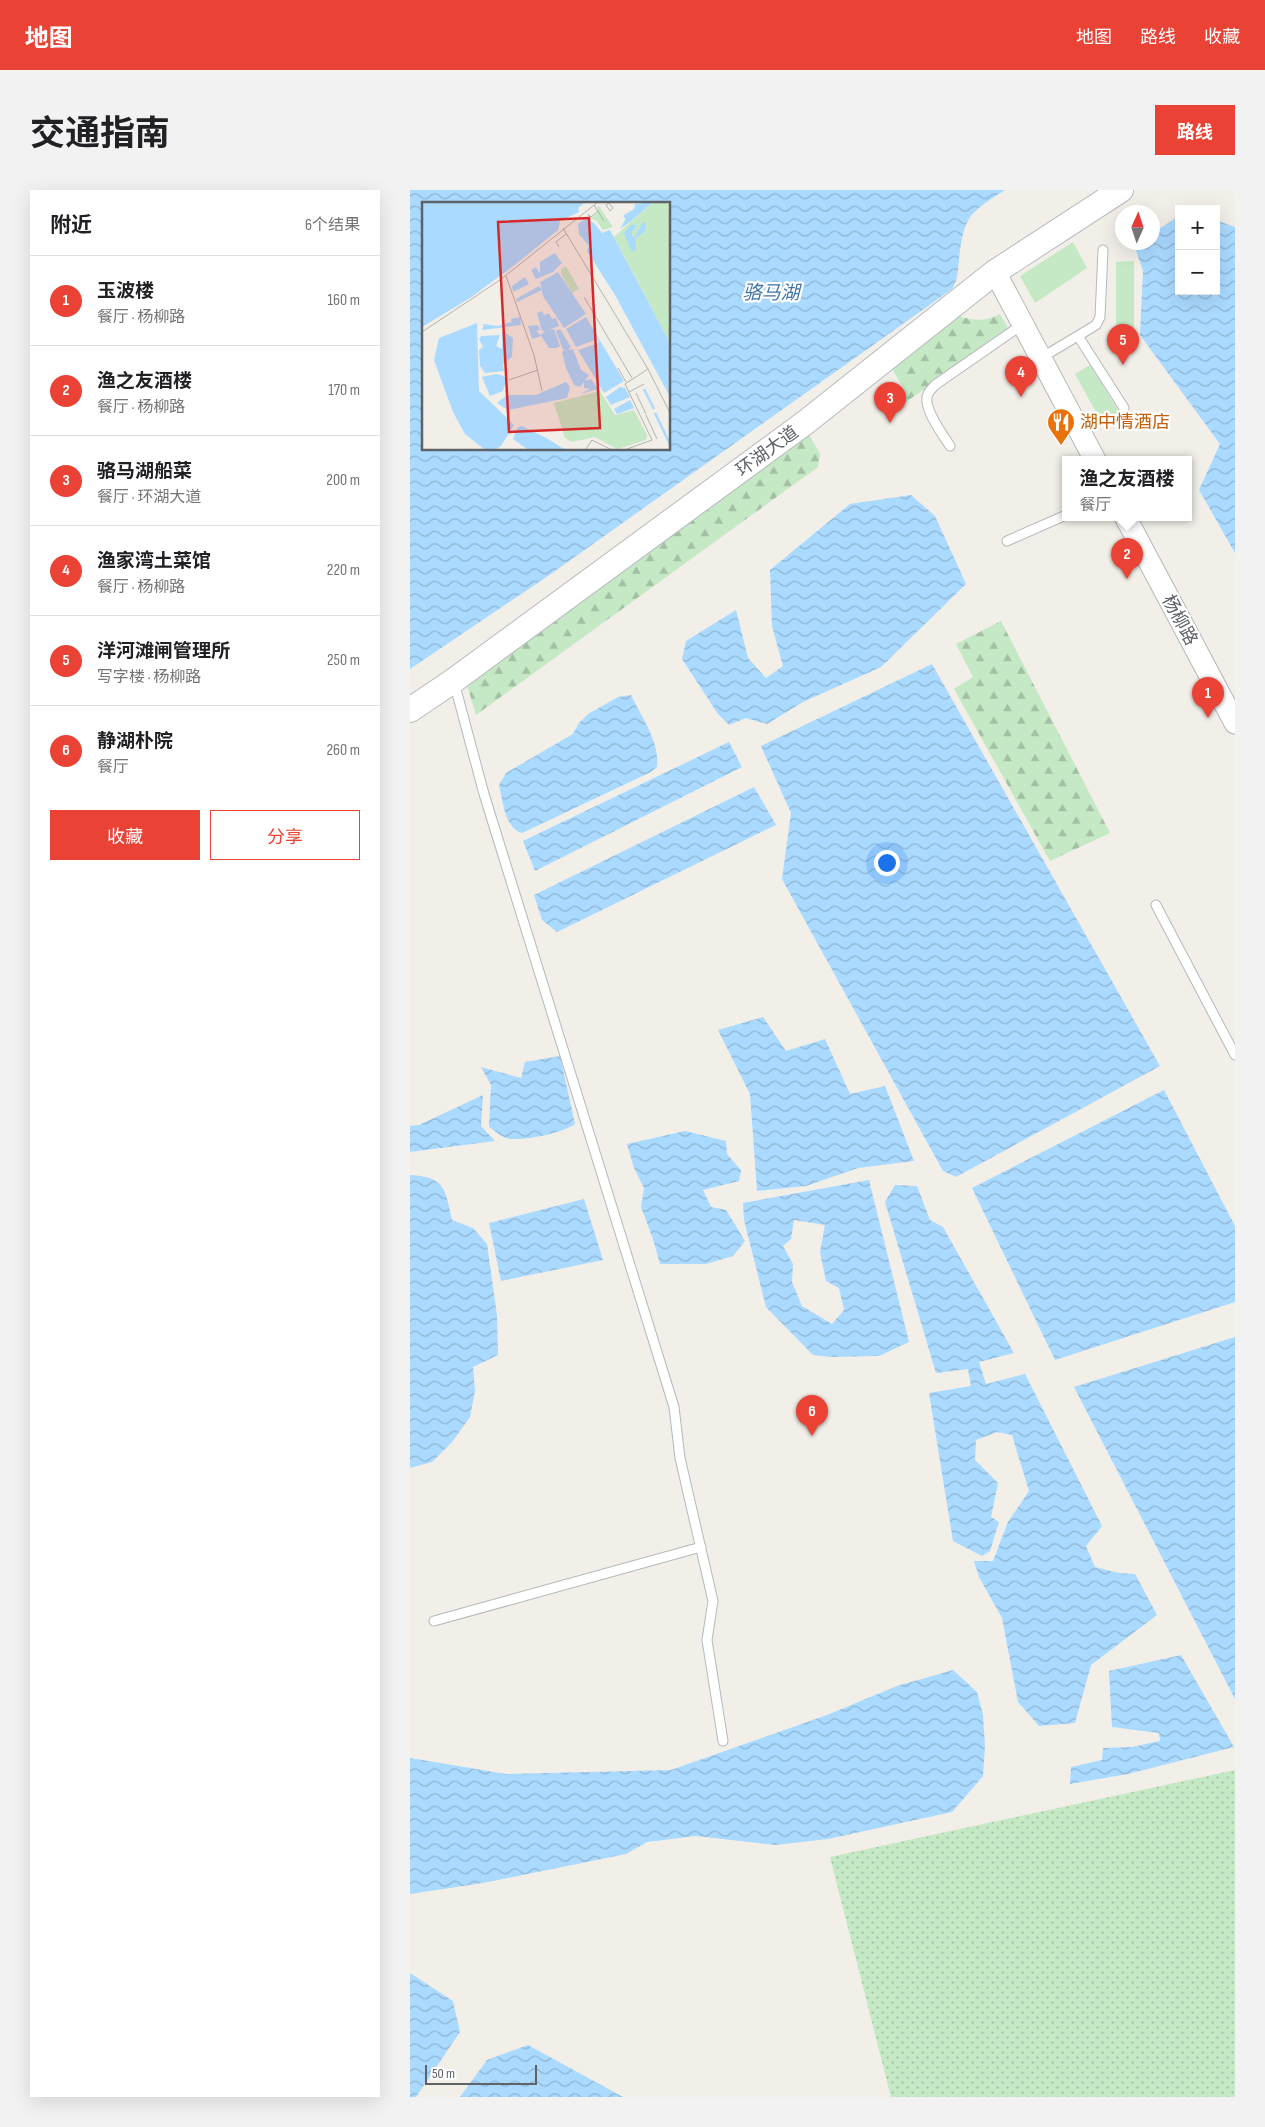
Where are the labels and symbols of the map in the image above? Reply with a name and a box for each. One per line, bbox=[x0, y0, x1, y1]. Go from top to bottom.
inset map bbox=[422, 202, 670, 450]
north arrow bbox=[1115, 205, 1160, 250]
water label: 骆马湖 bbox=[742, 282, 802, 305]
pin: 5 bbox=[1107, 324, 1139, 365]
pin: 4 bbox=[1005, 356, 1037, 397]
pin: 3 bbox=[874, 382, 906, 423]
restaurant icon: 湖中情酒店 bbox=[1046, 407, 1076, 446]
place label: 湖中情酒店 bbox=[1080, 412, 1170, 433]
street label: 环湖大道 bbox=[732, 422, 803, 481]
pin: 2 bbox=[1111, 538, 1143, 579]
street label: 杨柳路 bbox=[1158, 591, 1202, 649]
pin: 1 bbox=[1192, 677, 1224, 718]
your location bbox=[874, 850, 900, 876]
pin: 6 bbox=[796, 1395, 828, 1436]
scale bar bbox=[425, 2062, 538, 2085]

